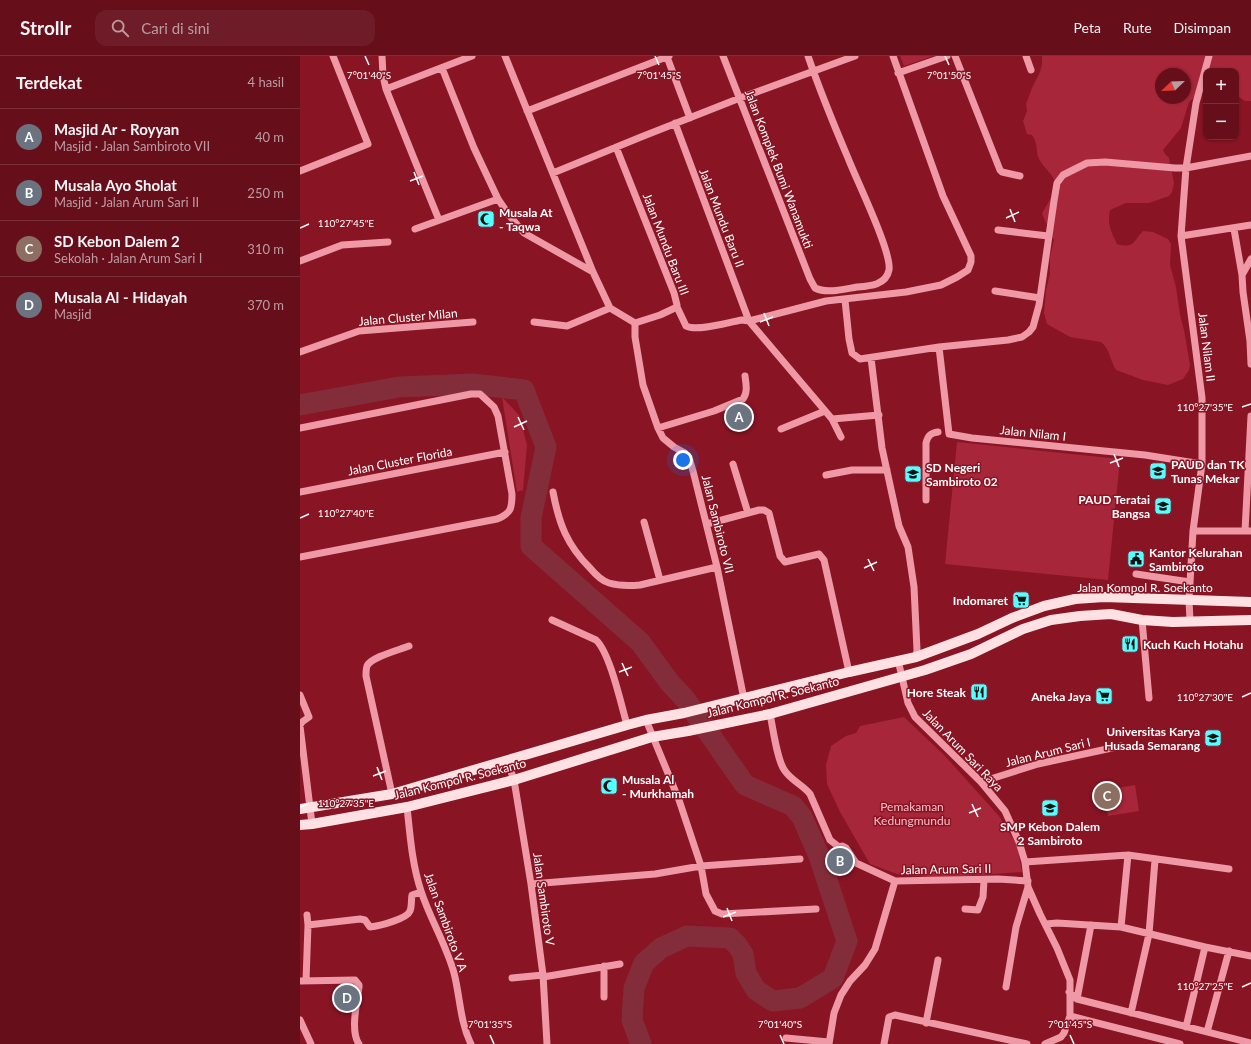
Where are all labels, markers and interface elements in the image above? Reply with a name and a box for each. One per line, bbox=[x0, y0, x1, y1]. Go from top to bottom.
search box bbox=[95, 10, 375, 46]
text: Strollr bbox=[20, 16, 71, 39]
icon: search bbox=[109, 17, 131, 39]
text: Cari di sini bbox=[141, 19, 210, 37]
text: Peta bbox=[1074, 19, 1101, 36]
text: Rute bbox=[1123, 19, 1152, 36]
text: Disimpan bbox=[1174, 19, 1231, 36]
north arrow bbox=[1155, 68, 1191, 104]
map controls bbox=[1203, 68, 1239, 140]
button: + bbox=[1203, 68, 1239, 104]
text: 7°01'40"S bbox=[347, 69, 391, 81]
text: 7°01'45"S bbox=[637, 69, 681, 81]
text: 7°01'50"S bbox=[927, 69, 971, 81]
text: Terdekat bbox=[16, 72, 82, 93]
text: 4 hasil bbox=[248, 74, 284, 90]
street label: Jalan Komplek Bumi Wanamukti bbox=[742, 87, 816, 251]
button: − bbox=[1203, 104, 1239, 140]
text: Masjid Ar - Royyan bbox=[54, 120, 179, 138]
text: A bbox=[24, 129, 34, 145]
text: 40 m bbox=[255, 129, 284, 145]
text: Masjid · Jalan Sambiroto VII bbox=[54, 138, 210, 154]
street label: Jalan Mundu Baru II bbox=[696, 166, 748, 270]
text: Musala Ayo Sholat bbox=[54, 176, 177, 194]
text: B bbox=[25, 185, 33, 201]
text: 250 m bbox=[247, 185, 284, 201]
street label: Jalan Mundu Baru III bbox=[640, 191, 692, 297]
text: Masjid · Jalan Arum Sari II bbox=[54, 194, 199, 210]
place label: Musala At - Taqwa bbox=[499, 205, 553, 234]
mosque icon: Musala At - Taqwa bbox=[476, 209, 496, 229]
text: 110°27'45"E bbox=[318, 217, 374, 229]
text: SD Kebon Dalem 2 bbox=[54, 232, 180, 250]
text: C bbox=[25, 241, 33, 257]
text: 310 m bbox=[247, 241, 284, 257]
text: Sekolah · Jalan Arum Sari I bbox=[54, 250, 202, 266]
text: Musala Al - Hidayah bbox=[54, 288, 187, 306]
text: D bbox=[24, 297, 34, 313]
text: 370 m bbox=[247, 297, 284, 313]
street label: Jalan Cluster Milan bbox=[358, 305, 458, 329]
text: Masjid bbox=[54, 306, 92, 322]
street label: Jalan Nilam II bbox=[1195, 311, 1219, 383]
text: 110°27'35"E bbox=[1177, 401, 1233, 413]
pin: A bbox=[726, 402, 752, 432]
street label: Jalan Nilam I bbox=[999, 422, 1067, 444]
street label: Jalan Cluster Florida bbox=[346, 444, 454, 478]
your location bbox=[673, 450, 693, 470]
place label: PAUD dan TK Tunas Mekar bbox=[1171, 457, 1245, 486]
place label: SD Negeri Sambiroto 02 bbox=[926, 460, 998, 489]
school or university icon: PAUD dan TK Tunas Mekar bbox=[1148, 461, 1168, 481]
school or university icon: SD Negeri Sambiroto 02 bbox=[903, 464, 923, 484]
street label: Jalan Sambiroto VII bbox=[699, 473, 737, 575]
place label: PAUD Teratai Bangsa bbox=[1078, 492, 1150, 521]
school or university icon: PAUD Teratai Bangsa bbox=[1153, 496, 1173, 516]
text: 110°27'40"E bbox=[318, 507, 374, 519]
place label: Kantor Kelurahan Sambiroto bbox=[1149, 545, 1243, 574]
public building icon: Kantor Kelurahan Sambiroto bbox=[1126, 549, 1146, 569]
street label: Jalan Kompol R. Soekanto bbox=[1077, 580, 1213, 595]
supermarket icon: Indomaret bbox=[1011, 590, 1031, 610]
place label: Indomaret bbox=[953, 593, 1009, 608]
restaurant icon: Kuch Kuch Hotahu bbox=[1120, 634, 1140, 654]
place label: Kuch Kuch Hotahu bbox=[1143, 637, 1243, 652]
street label: Jalan Kompol R. Soekanto bbox=[705, 673, 841, 721]
restaurant icon: Hore Steak bbox=[969, 682, 989, 702]
place label: Hore Steak bbox=[907, 685, 967, 700]
supermarket icon: Aneka Jaya bbox=[1094, 686, 1114, 706]
place label: Aneka Jaya bbox=[1030, 689, 1091, 704]
text: 110°27'30"E bbox=[1177, 691, 1233, 703]
street label: Jalan Arum Sari Raya bbox=[920, 706, 1006, 794]
place label: Universitas Karya Husada Semarang bbox=[1104, 724, 1201, 753]
school or university icon: Universitas Karya Husada Semarang bbox=[1203, 728, 1223, 748]
street label: Jalan Arum Sari I bbox=[1004, 734, 1092, 770]
street label: Jalan Kompol R. Soekanto bbox=[392, 755, 528, 803]
place label: Musala Al - Murkhamah bbox=[622, 772, 694, 801]
mosque icon: Musala Al - Murkhamah bbox=[599, 776, 619, 796]
pin: C bbox=[1094, 781, 1120, 811]
text: 110°27'35"E bbox=[318, 797, 374, 809]
school or university icon: SMP Kebon Dalem 2 Sambiroto bbox=[1040, 798, 1060, 818]
park label: Pemakaman Kedungmundu bbox=[874, 799, 950, 828]
place label: SMP Kebon Dalem 2 Sambiroto bbox=[1000, 819, 1100, 848]
pin: B bbox=[827, 846, 853, 876]
street label: Jalan Sambiroto V bbox=[530, 851, 558, 947]
street label: Jalan Arum Sari II bbox=[901, 861, 991, 877]
street label: Jalan Sambiroto V A bbox=[421, 870, 471, 974]
text: 110°27'25"E bbox=[1177, 980, 1233, 992]
pin: D bbox=[334, 983, 360, 1013]
text: 7°01'35"S bbox=[468, 1018, 512, 1030]
text: 7°01'40"S bbox=[758, 1018, 802, 1030]
text: 7°01'45"S bbox=[1048, 1018, 1092, 1030]

